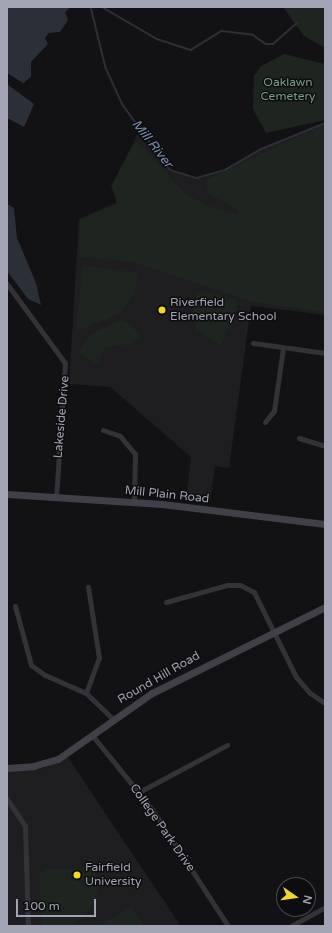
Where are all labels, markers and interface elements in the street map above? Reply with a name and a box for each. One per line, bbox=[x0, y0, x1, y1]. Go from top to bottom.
park label: Oaklawn Cemetery bbox=[260, 76, 316, 104]
water label: Mill River bbox=[128, 117, 176, 171]
place label: Riverfield Elementary School bbox=[170, 296, 277, 324]
marker: Riverfield Elementary School bbox=[157, 305, 167, 315]
street label: Lakeside Drive bbox=[51, 375, 73, 459]
street label: Mill Plain Road bbox=[124, 483, 210, 507]
street label: Round Hill Road bbox=[115, 649, 203, 707]
street label: College Park Drive bbox=[126, 781, 198, 875]
place label: Fairfield University bbox=[85, 861, 142, 889]
marker: Fairfield University bbox=[72, 870, 82, 880]
north arrow bbox=[276, 877, 316, 917]
scale bar bbox=[18, 891, 98, 917]
text: N bbox=[300, 894, 315, 905]
text: 100 m bbox=[23, 899, 60, 913]

